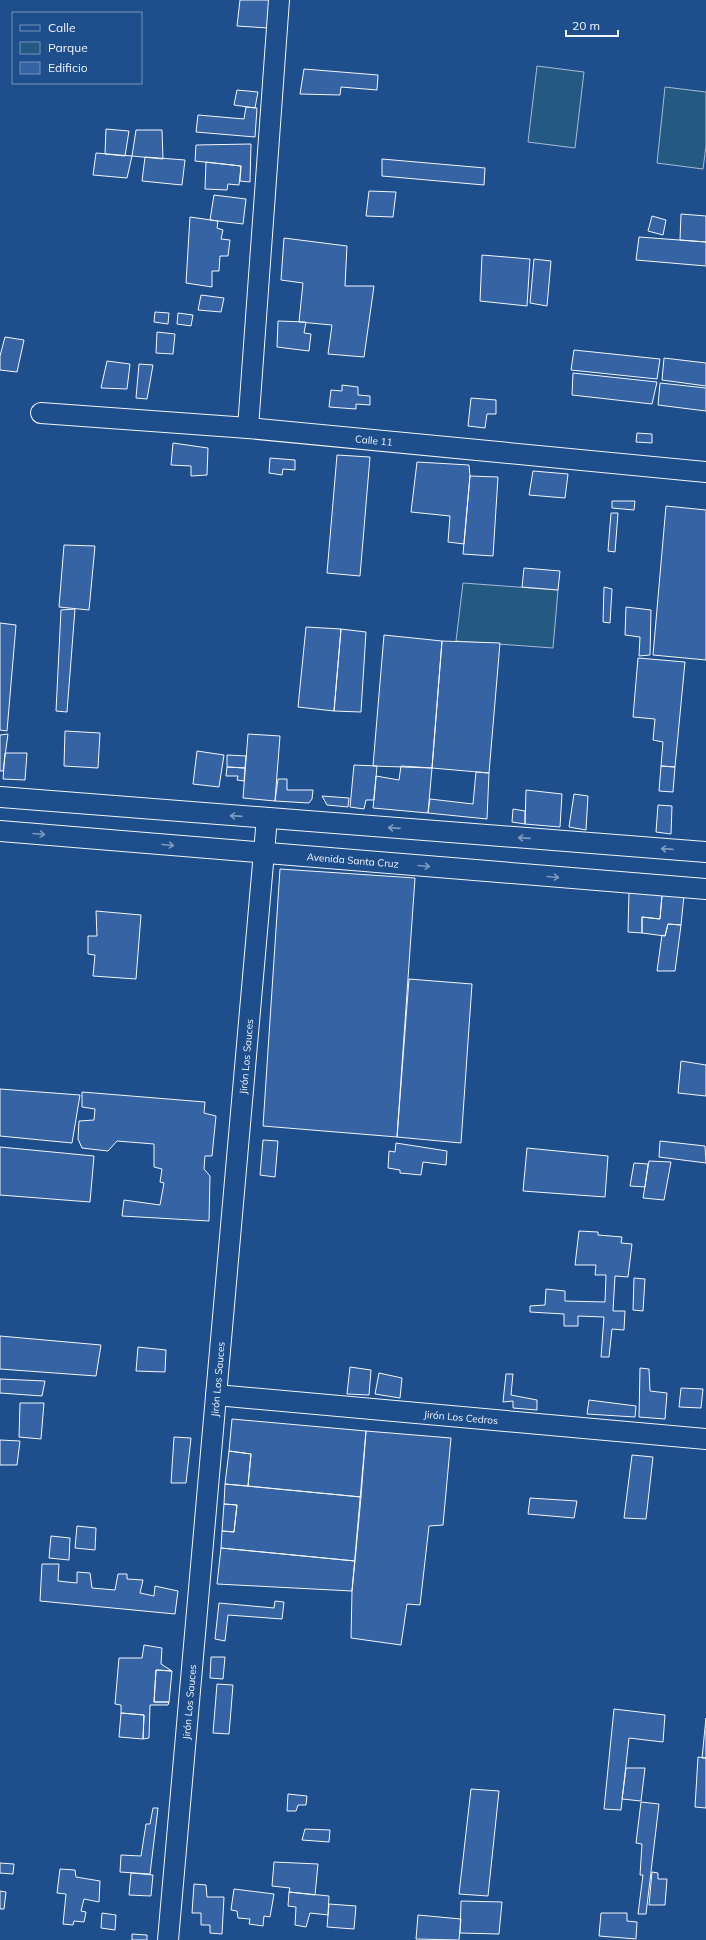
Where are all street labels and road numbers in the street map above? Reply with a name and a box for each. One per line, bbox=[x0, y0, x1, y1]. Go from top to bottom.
street label: Calle 11 bbox=[355, 432, 393, 449]
street label: Avenida Santa Cruz bbox=[306, 850, 399, 871]
street label: Jirón Los Sauces bbox=[237, 1018, 256, 1095]
street label: Jirón Los Sauces bbox=[208, 1341, 228, 1417]
street label: Jirón Los Cedros bbox=[423, 1408, 499, 1427]
street label: Jirón Los Sauces bbox=[180, 1664, 199, 1740]

